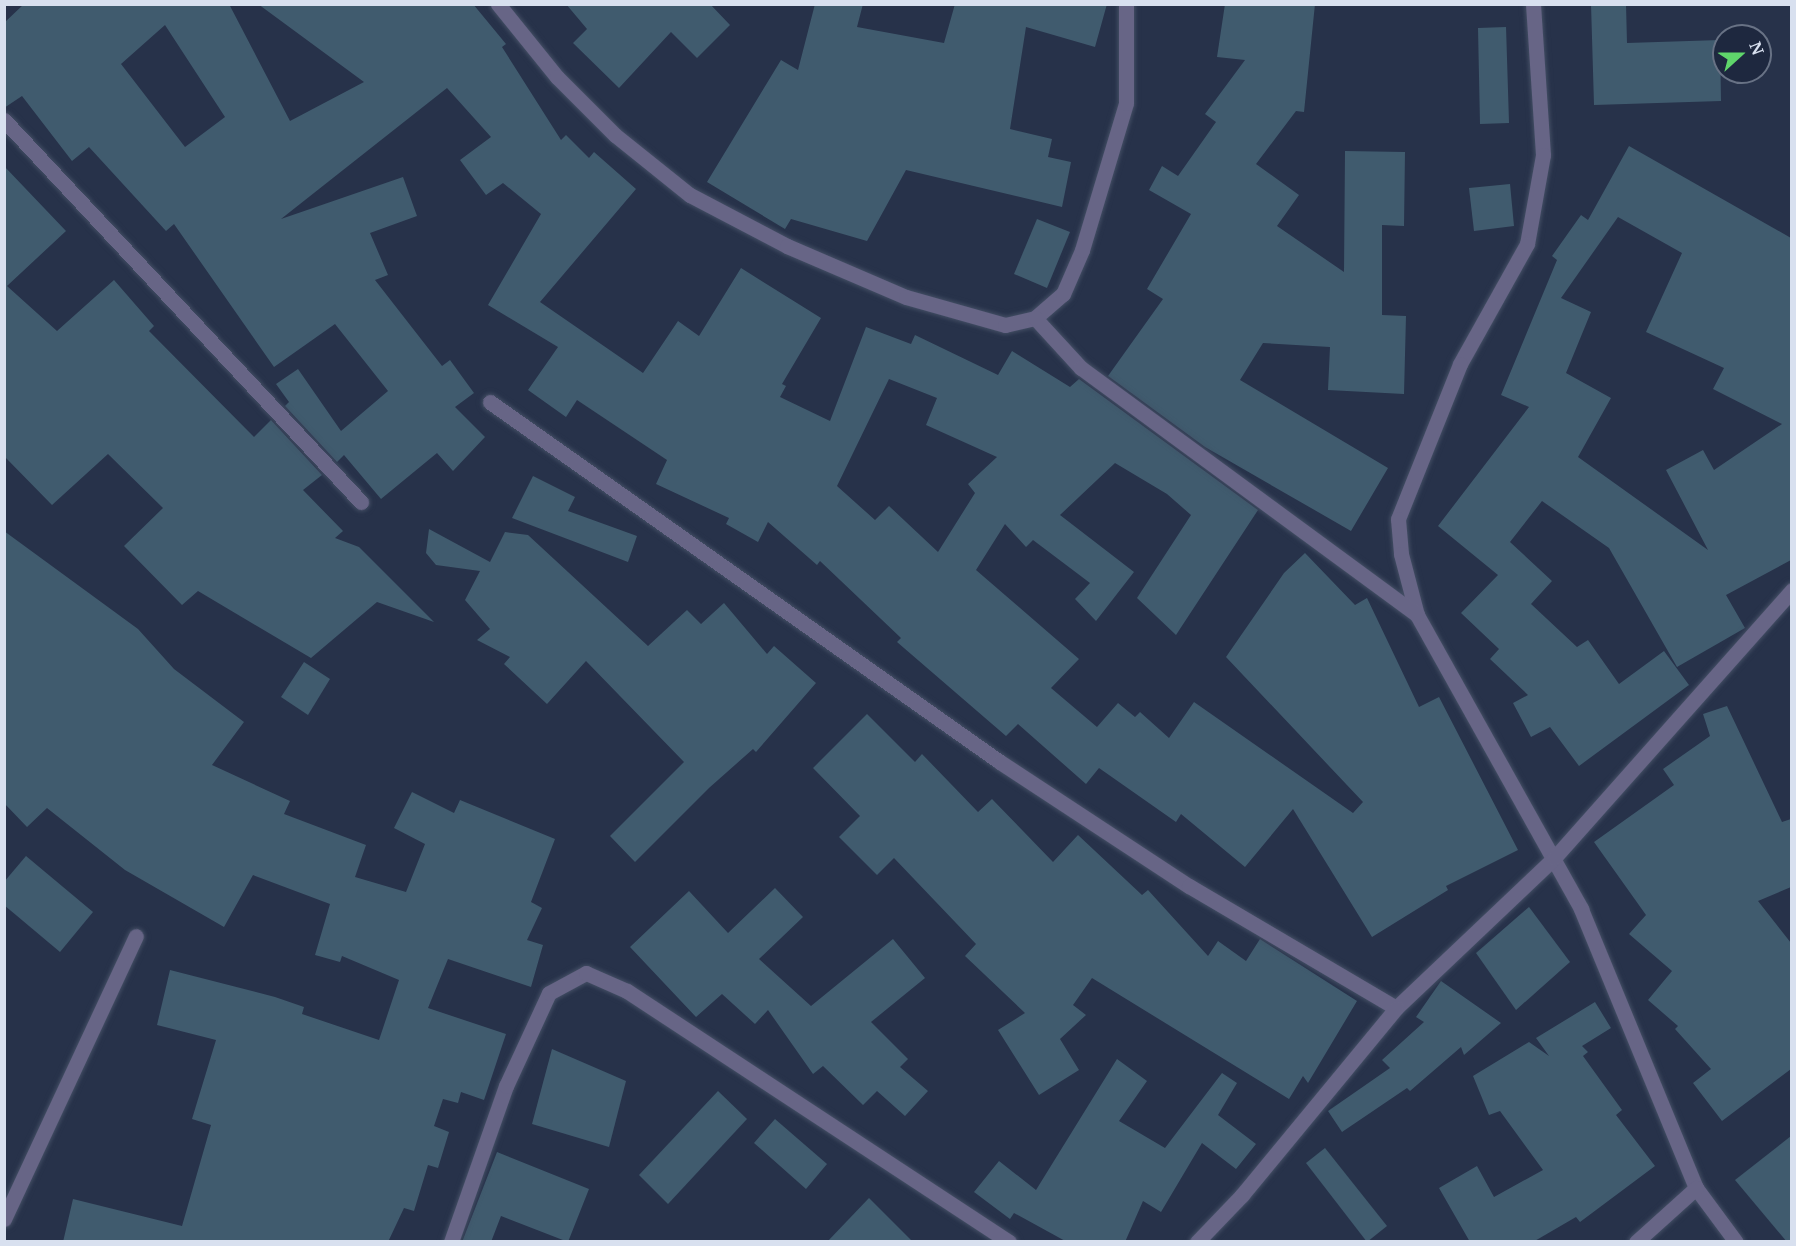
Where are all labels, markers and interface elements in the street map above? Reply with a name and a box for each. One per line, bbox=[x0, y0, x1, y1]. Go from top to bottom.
north arrow bbox=[1712, 24, 1772, 84]
text: N bbox=[1744, 38, 1769, 58]

